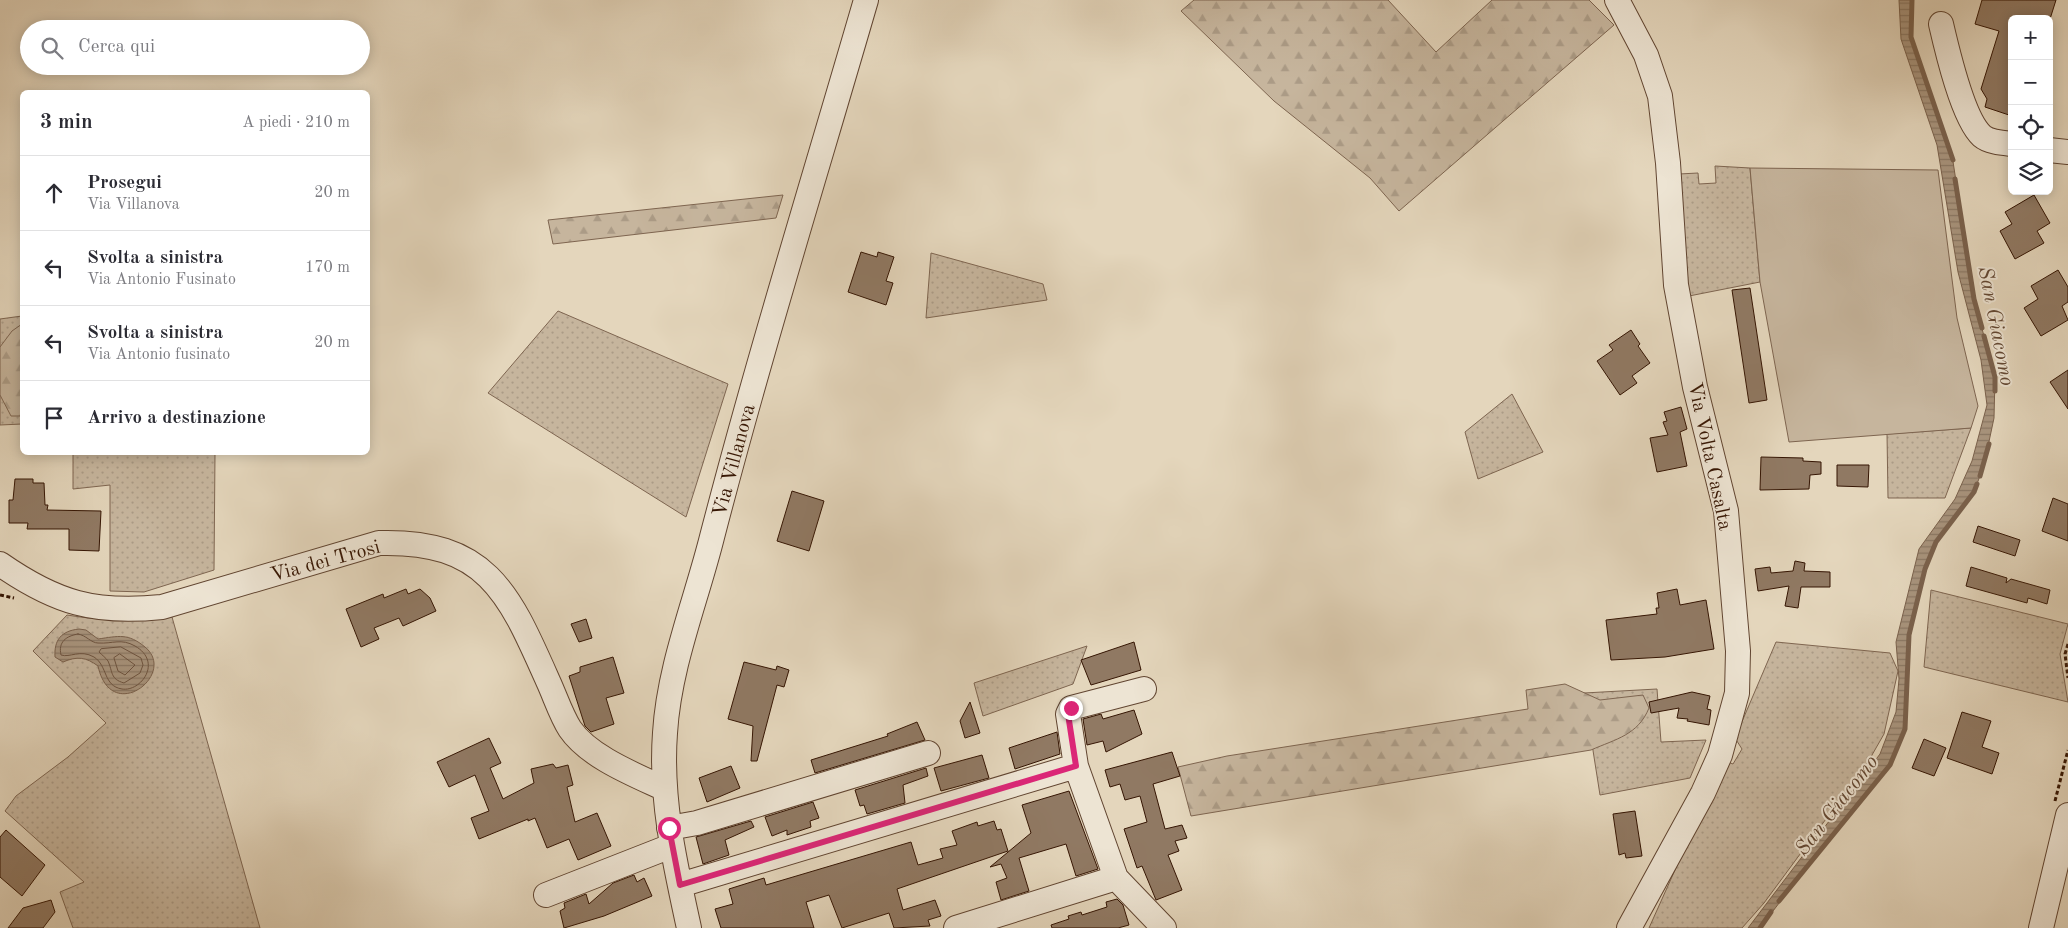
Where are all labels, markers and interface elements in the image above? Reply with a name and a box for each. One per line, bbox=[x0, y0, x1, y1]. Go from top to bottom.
map controls bbox=[2008, 15, 2053, 195]
button: + bbox=[2008, 15, 2053, 60]
search box bbox=[20, 20, 370, 75]
icon: search bbox=[38, 34, 66, 62]
text: Cerca qui bbox=[78, 38, 155, 57]
button: − bbox=[2008, 60, 2053, 105]
button: locate bbox=[2008, 105, 2053, 150]
text: 3 min bbox=[40, 112, 93, 133]
text: A piedi · 210 m bbox=[242, 115, 350, 131]
button: layers bbox=[2008, 150, 2053, 195]
text: Prosegui bbox=[87, 174, 162, 193]
icon: ahead bbox=[40, 179, 68, 207]
text: 20 m bbox=[314, 185, 350, 201]
text: Via Villanova bbox=[87, 197, 180, 213]
text: Svolta a sinistra bbox=[87, 249, 223, 268]
icon: left bbox=[40, 254, 68, 282]
text: 170 m bbox=[305, 260, 350, 276]
water label: San Giacomo bbox=[1974, 265, 2017, 388]
text: Via Antonio Fusinato bbox=[87, 272, 236, 288]
text: Svolta a sinistra bbox=[87, 324, 223, 343]
icon: left bbox=[40, 329, 68, 357]
text: 20 m bbox=[314, 335, 350, 351]
text: Via Antonio fusinato bbox=[87, 347, 230, 363]
street label: Via Volta Casalta bbox=[1684, 381, 1735, 532]
street label: Via Villanova bbox=[710, 402, 760, 519]
icon: arrive bbox=[40, 404, 68, 432]
text: Arrivo a destinazione bbox=[87, 409, 266, 428]
street label: Via dei Trosi bbox=[269, 538, 382, 586]
route end bbox=[1060, 697, 1083, 720]
water label: San Giacomo bbox=[1792, 752, 1883, 860]
route start bbox=[658, 817, 681, 840]

